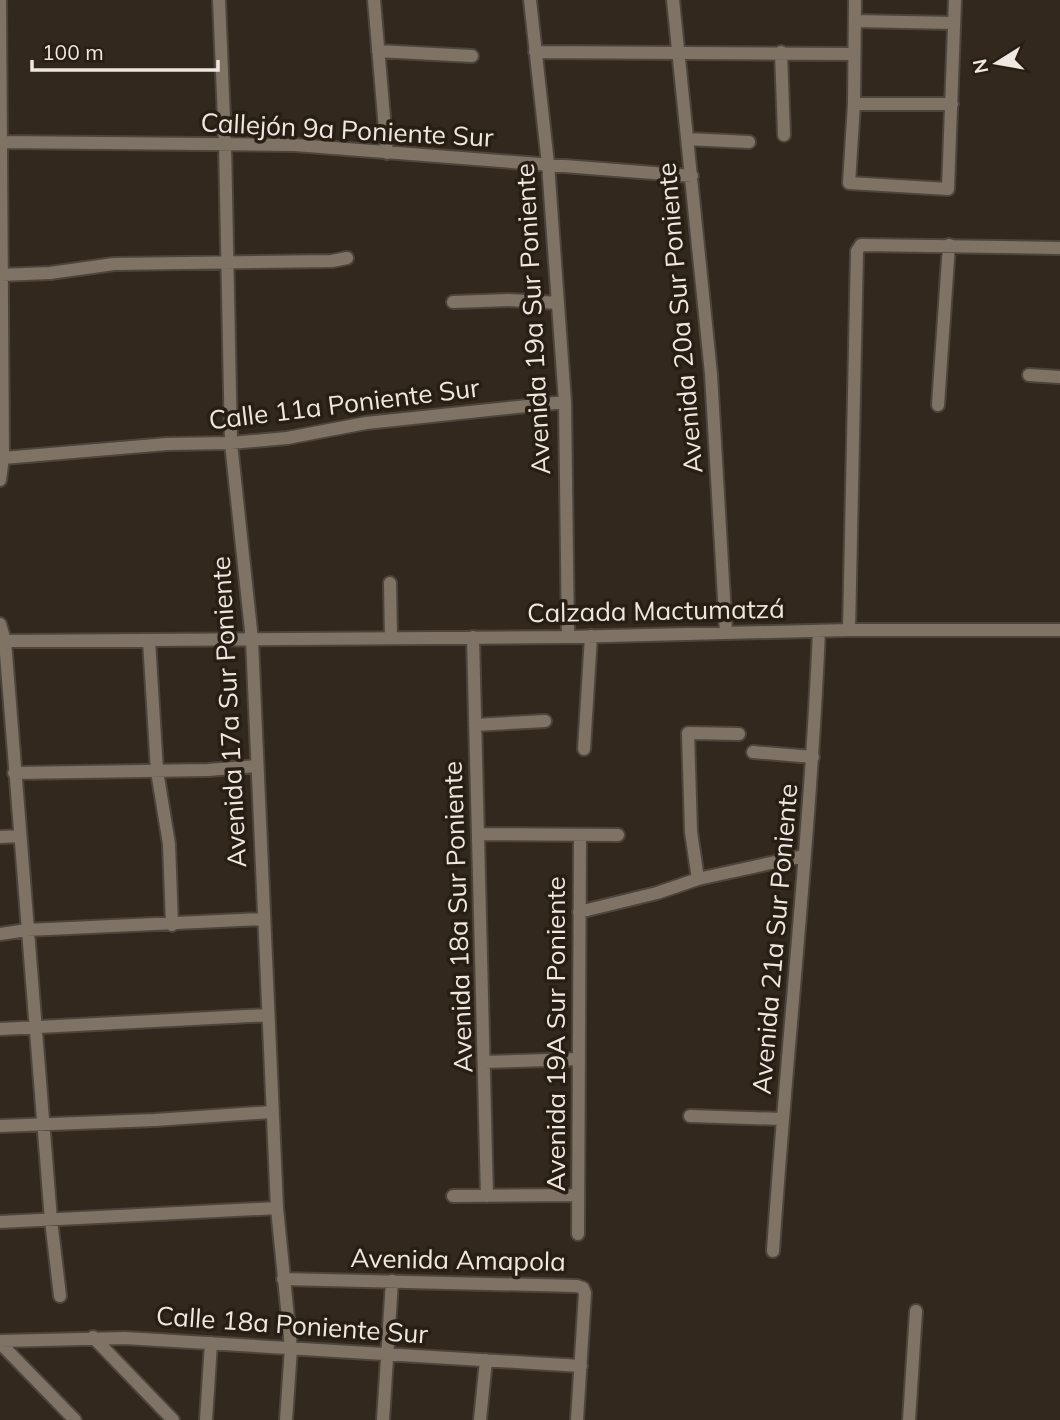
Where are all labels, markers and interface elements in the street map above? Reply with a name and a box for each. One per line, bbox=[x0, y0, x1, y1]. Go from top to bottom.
scale bar bbox=[32, 28, 217, 72]
north arrow bbox=[962, 28, 1032, 98]
text: 100 m bbox=[42, 39, 104, 65]
text: N bbox=[967, 57, 993, 76]
street label: Callejón 9a Poniente Sur bbox=[200, 105, 495, 154]
street label: Avenida 20a Sur Poniente bbox=[649, 161, 710, 475]
street label: Avenida 19a Sur Poniente bbox=[508, 163, 557, 476]
street label: Calle 11a Poniente Sur bbox=[207, 370, 482, 436]
street label: Avenida 17a Sur Poniente bbox=[204, 556, 253, 869]
street label: Calzada Mactumatzá bbox=[527, 592, 785, 629]
street label: Avenida 18a Sur Poniente bbox=[436, 761, 479, 1073]
street label: Avenida 21a Sur Poniente bbox=[744, 782, 805, 1096]
street label: Avenida 19A Sur Poniente bbox=[539, 876, 572, 1192]
street label: Avenida Amapola bbox=[350, 1241, 566, 1278]
street label: Calle 18a Poniente Sur bbox=[155, 1299, 430, 1351]

